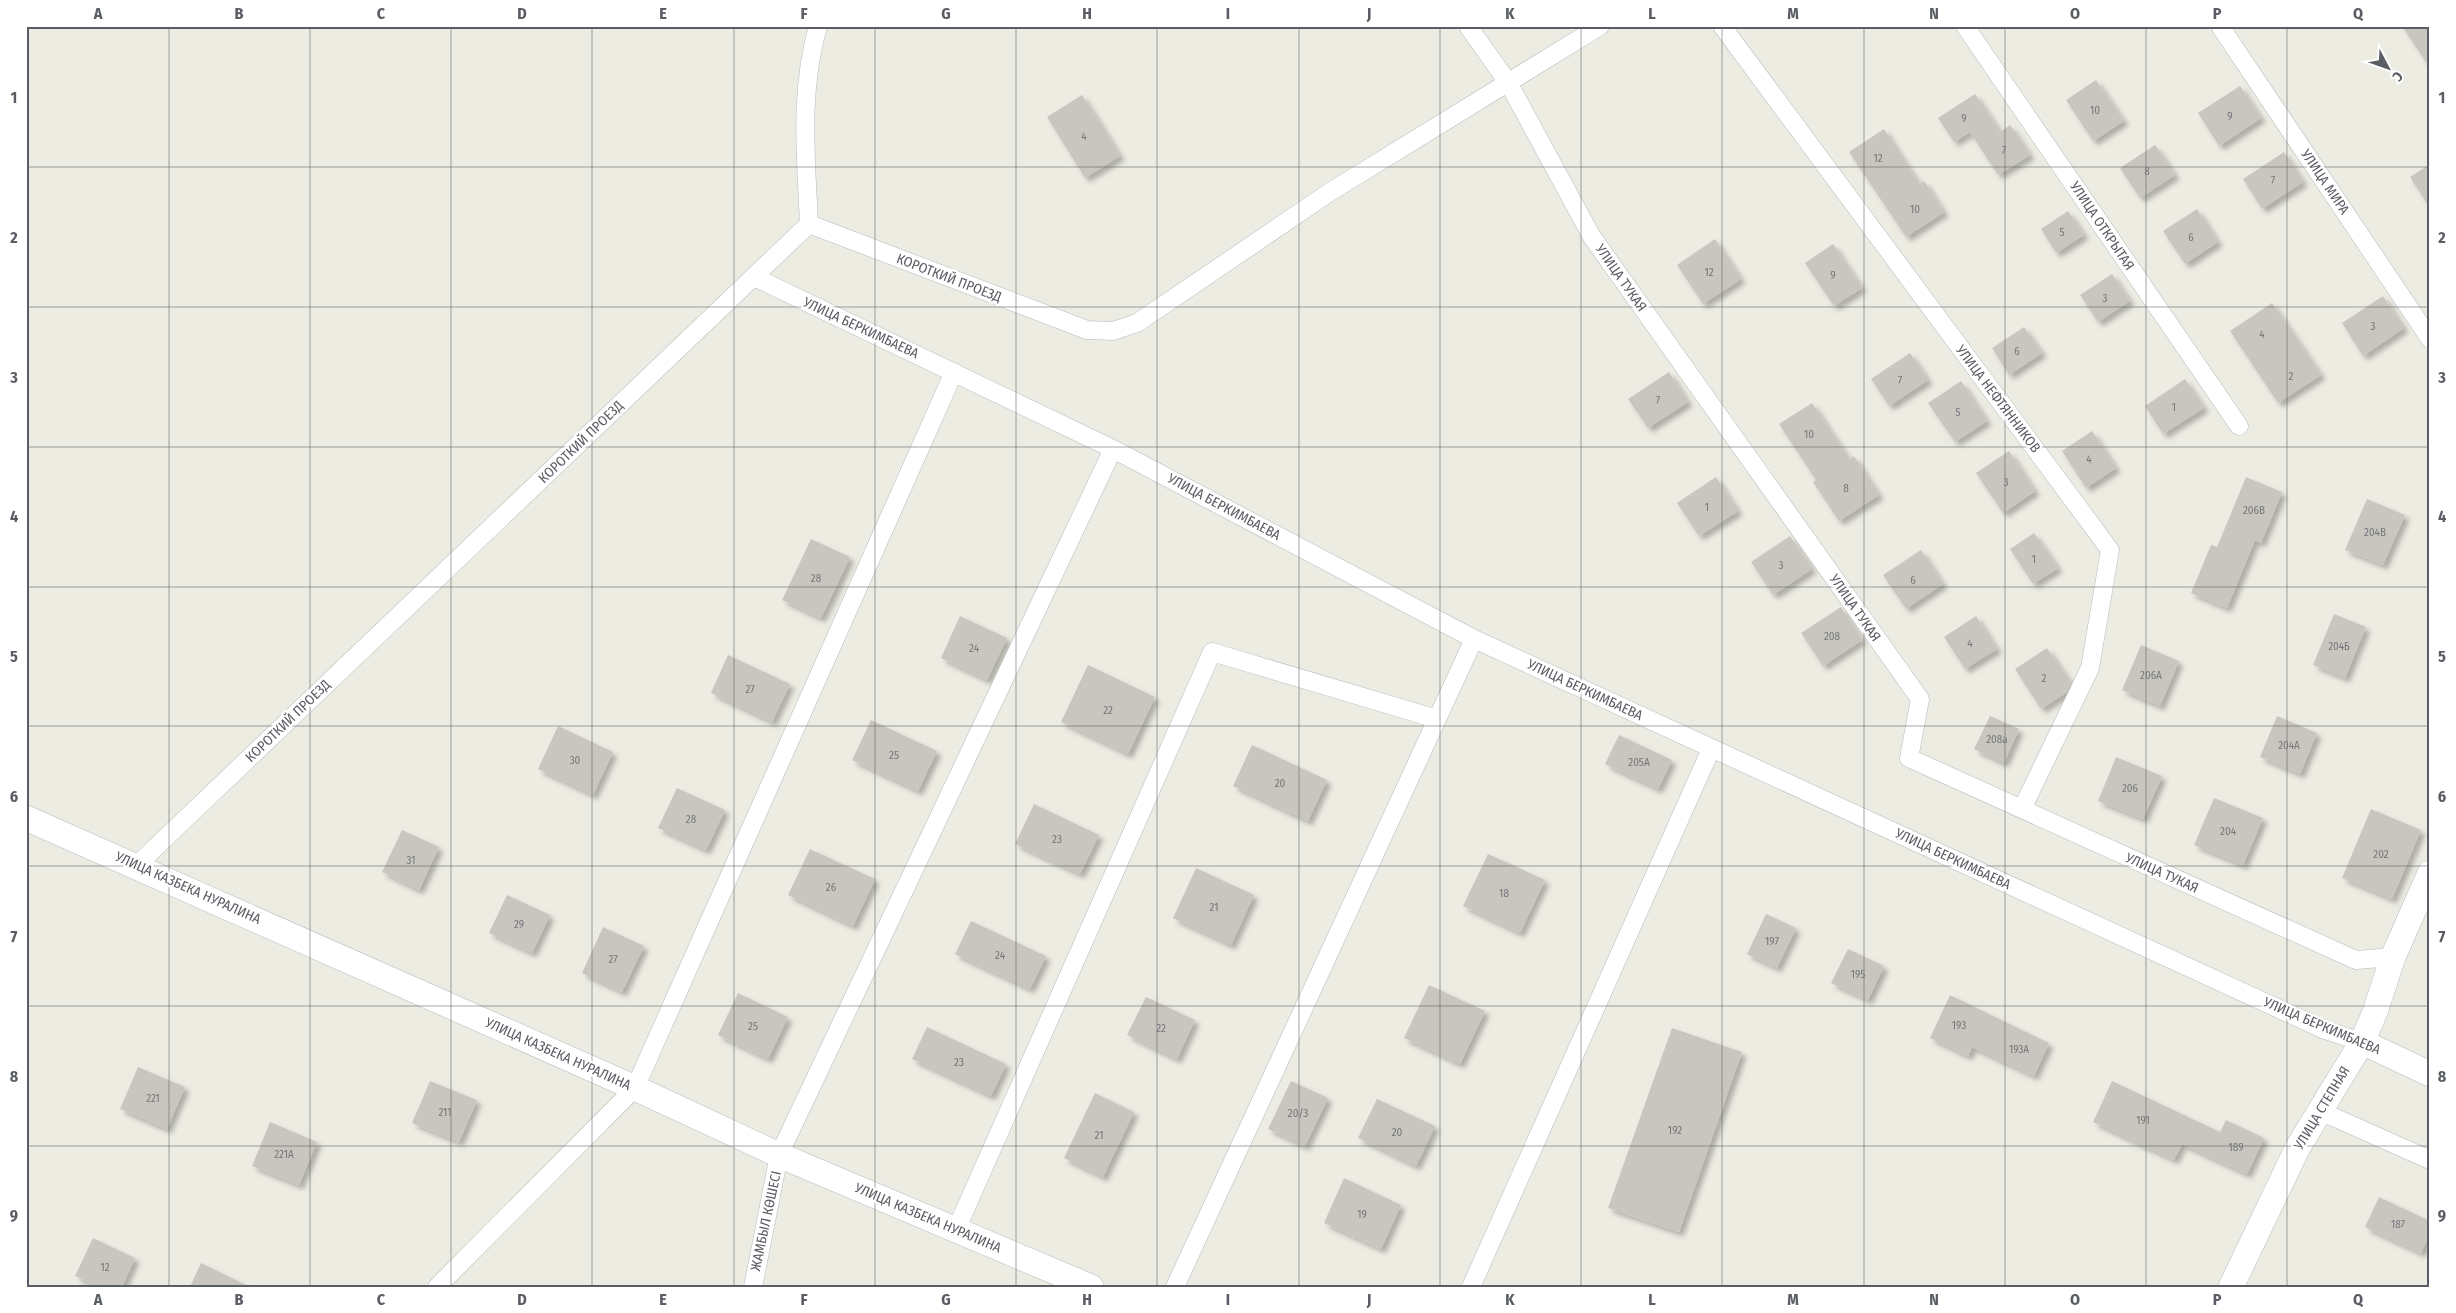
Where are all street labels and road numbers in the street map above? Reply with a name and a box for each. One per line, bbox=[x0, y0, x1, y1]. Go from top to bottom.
street label: УЛИЦА МИРА bbox=[2297, 145, 2353, 218]
street label: УЛИЦА ОТКРЫТАЯ bbox=[2066, 178, 2138, 274]
street label: УЛИЦА ТУКАЯ bbox=[1591, 240, 1650, 315]
street label: КОРОТКИЙ ПРОЕЗД bbox=[894, 250, 1004, 306]
street label: УЛИЦА БЕРКИМБАЕВА bbox=[800, 293, 922, 363]
street label: УЛИЦА НЕФТЯННИКОВ bbox=[1951, 341, 2044, 456]
street label: КОРОТКИЙ ПРОЕЗД bbox=[535, 397, 627, 487]
street label: УЛИЦА БЕРКИМБАЕВА bbox=[1164, 470, 1284, 544]
street label: УЛИЦА ТУКАЯ bbox=[1825, 570, 1884, 645]
street label: УЛИЦА БЕРКИМБАЕВА bbox=[1524, 655, 1646, 725]
street label: КОРОТКИЙ ПРОЕЗД bbox=[242, 676, 334, 766]
street label: УЛИЦА БЕРКИМБАЕВА bbox=[1892, 824, 2014, 894]
street label: УЛИЦА КАЗБЕКА НУРАЛИНА bbox=[112, 848, 264, 928]
street label: УЛИЦА ТУКАЯ bbox=[2122, 849, 2201, 897]
street label: УЛИЦА БЕРКИМБАЕВА bbox=[2260, 993, 2384, 1059]
street label: УЛИЦА КАЗБЕКА НУРАЛИНА bbox=[482, 1014, 634, 1094]
street label: УЛИЦА СТЕПНАЯ bbox=[2290, 1063, 2354, 1154]
street label: ЖАМБЫЛ КӨШЕСІ bbox=[747, 1169, 785, 1273]
street label: УЛИЦА КАЗБЕКА НУРАЛИНА bbox=[851, 1179, 1004, 1257]

